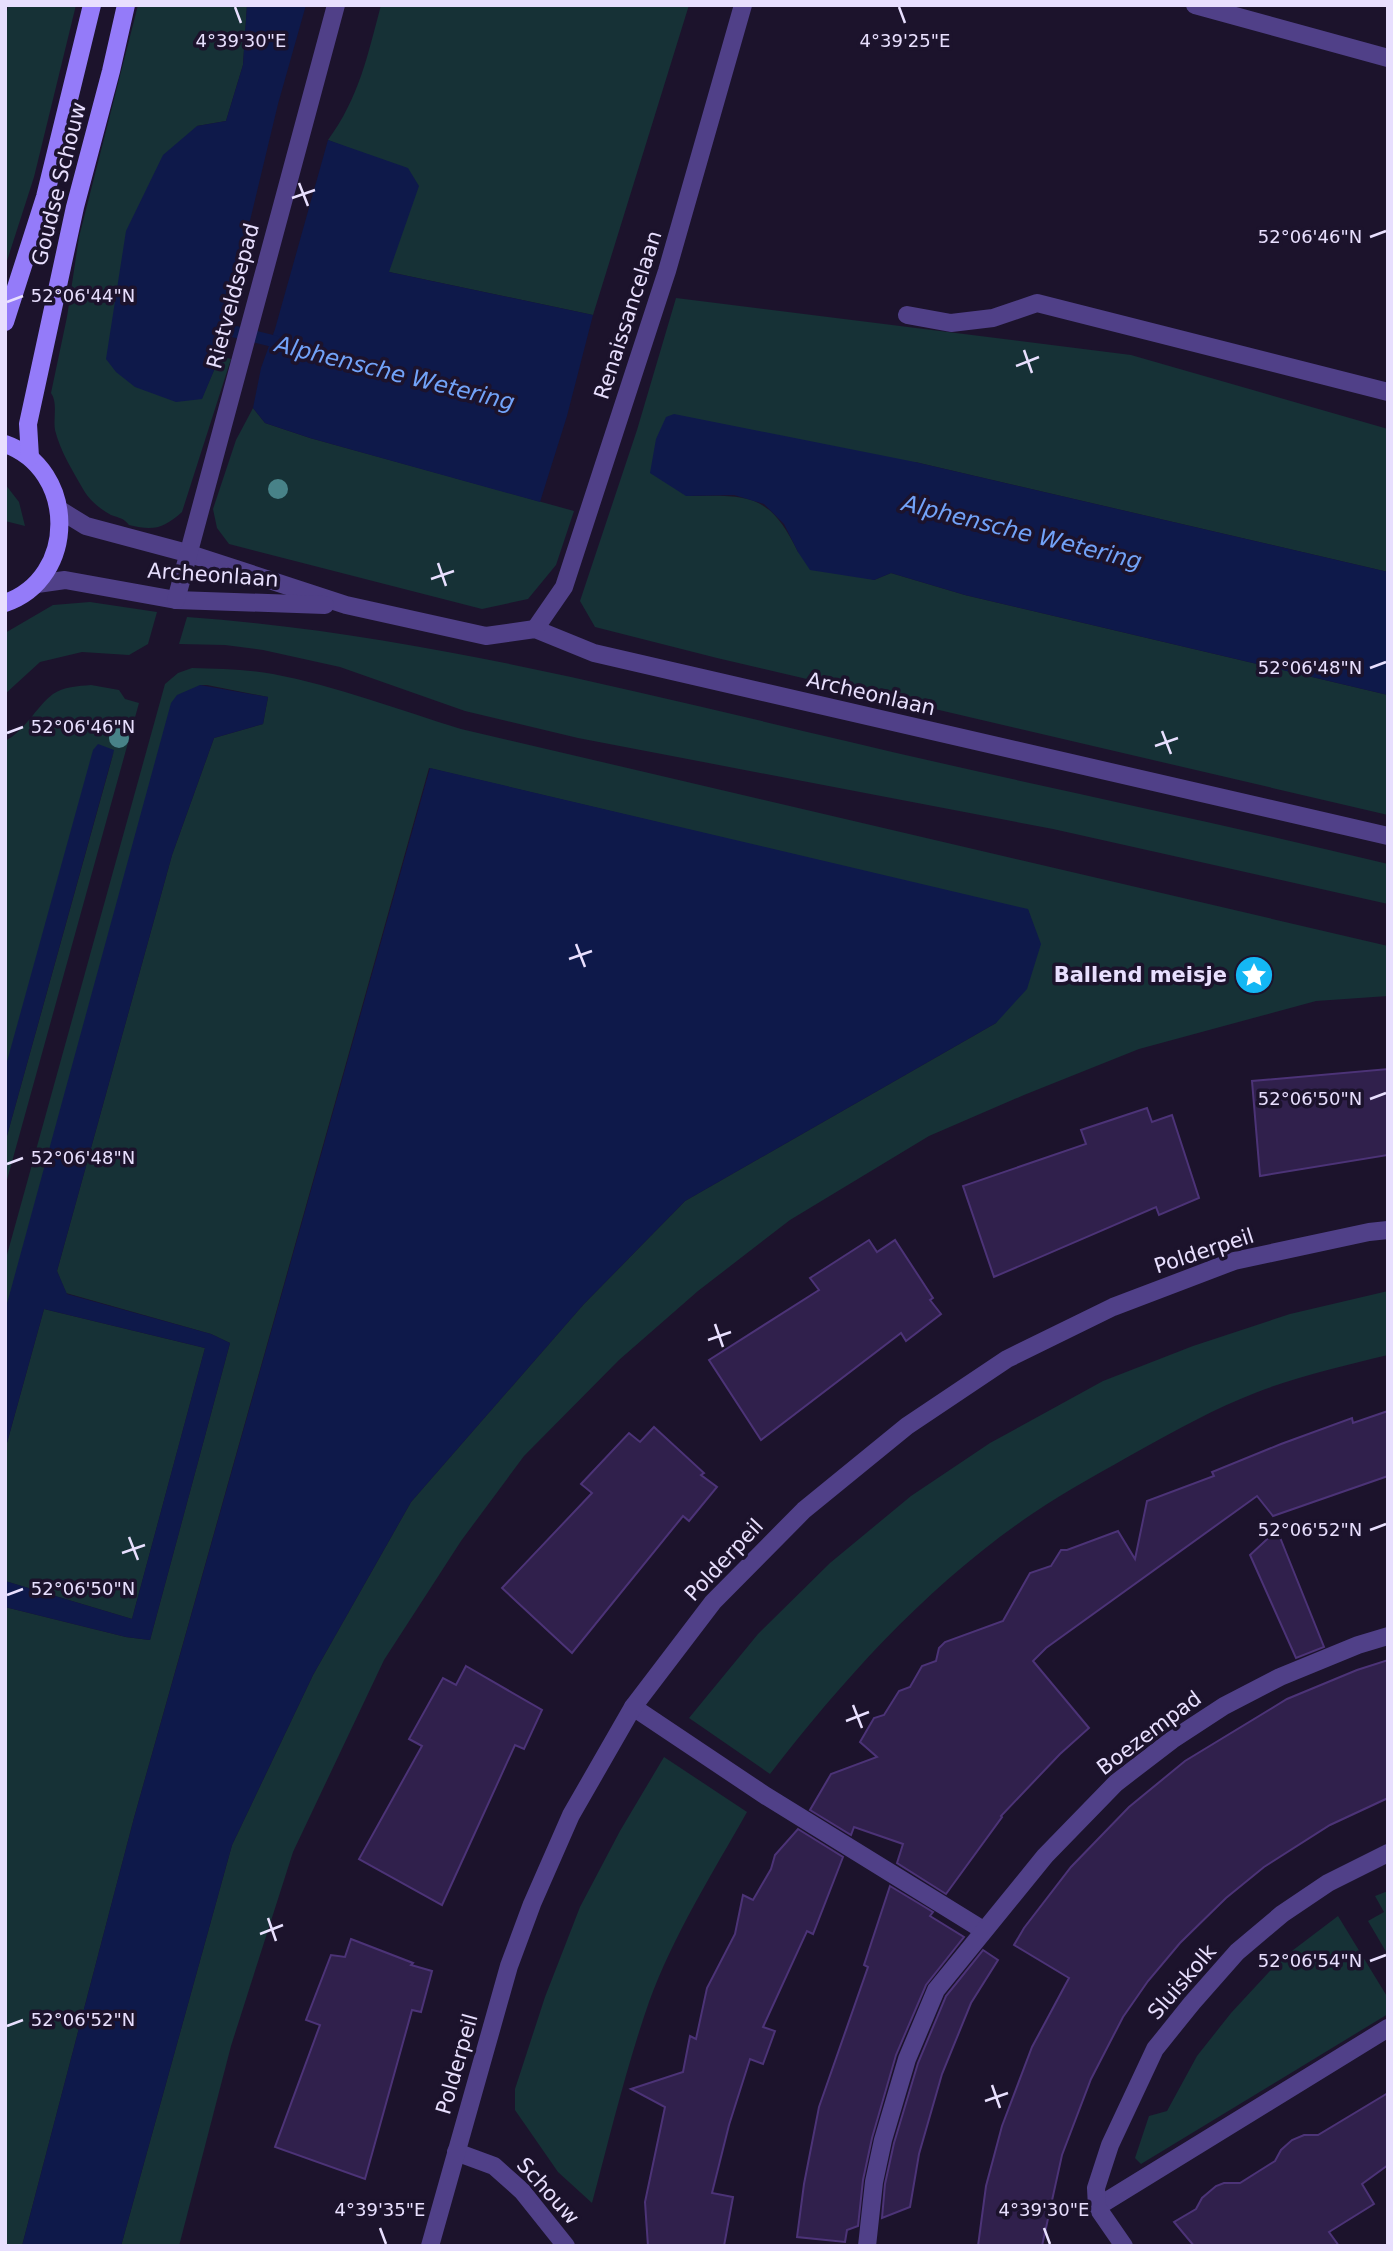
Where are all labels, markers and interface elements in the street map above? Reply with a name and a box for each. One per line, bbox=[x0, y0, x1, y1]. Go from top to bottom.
text: 4°39'30"E bbox=[196, 30, 286, 51]
text: 4°39'25"E bbox=[860, 30, 950, 51]
street label: Goudse Schouw bbox=[27, 100, 91, 268]
street label: Rietveldsepad bbox=[202, 221, 264, 371]
text: 52°06'46"N bbox=[1258, 226, 1362, 247]
street label: Renaissancelaan bbox=[589, 228, 667, 402]
text: 52°06'44"N bbox=[31, 285, 135, 306]
water label: Alphensche Wetering bbox=[271, 330, 517, 415]
water label: Alphensche Wetering bbox=[898, 489, 1144, 574]
street label: Archeonlaan bbox=[147, 558, 279, 592]
text: 52°06'48"N bbox=[1258, 657, 1362, 678]
street label: Archeonlaan bbox=[804, 668, 938, 720]
text: 52°06'46"N bbox=[31, 716, 135, 737]
place icon: Ballend meisje bbox=[1233, 954, 1275, 996]
place label: Ballend meisje bbox=[1054, 963, 1227, 987]
text: 52°06'50"N bbox=[1258, 1088, 1362, 1109]
text: 52°06'48"N bbox=[31, 1147, 135, 1168]
street label: Polderpeil bbox=[1151, 1224, 1257, 1278]
street label: Polderpeil bbox=[680, 1514, 768, 1606]
text: 52°06'52"N bbox=[1258, 1519, 1362, 1540]
text: 52°06'50"N bbox=[31, 1578, 135, 1599]
street label: Boezempad bbox=[1092, 1686, 1206, 1780]
street label: Sluiskolk bbox=[1143, 1939, 1222, 2024]
text: 52°06'54"N bbox=[1258, 1950, 1362, 1971]
text: 52°06'52"N bbox=[31, 2009, 135, 2030]
street label: Polderpeil bbox=[431, 2011, 483, 2117]
street label: Schouw bbox=[512, 2153, 584, 2229]
text: 4°39'35"E bbox=[335, 2199, 425, 2220]
text: 4°39'30"E bbox=[999, 2199, 1089, 2220]

